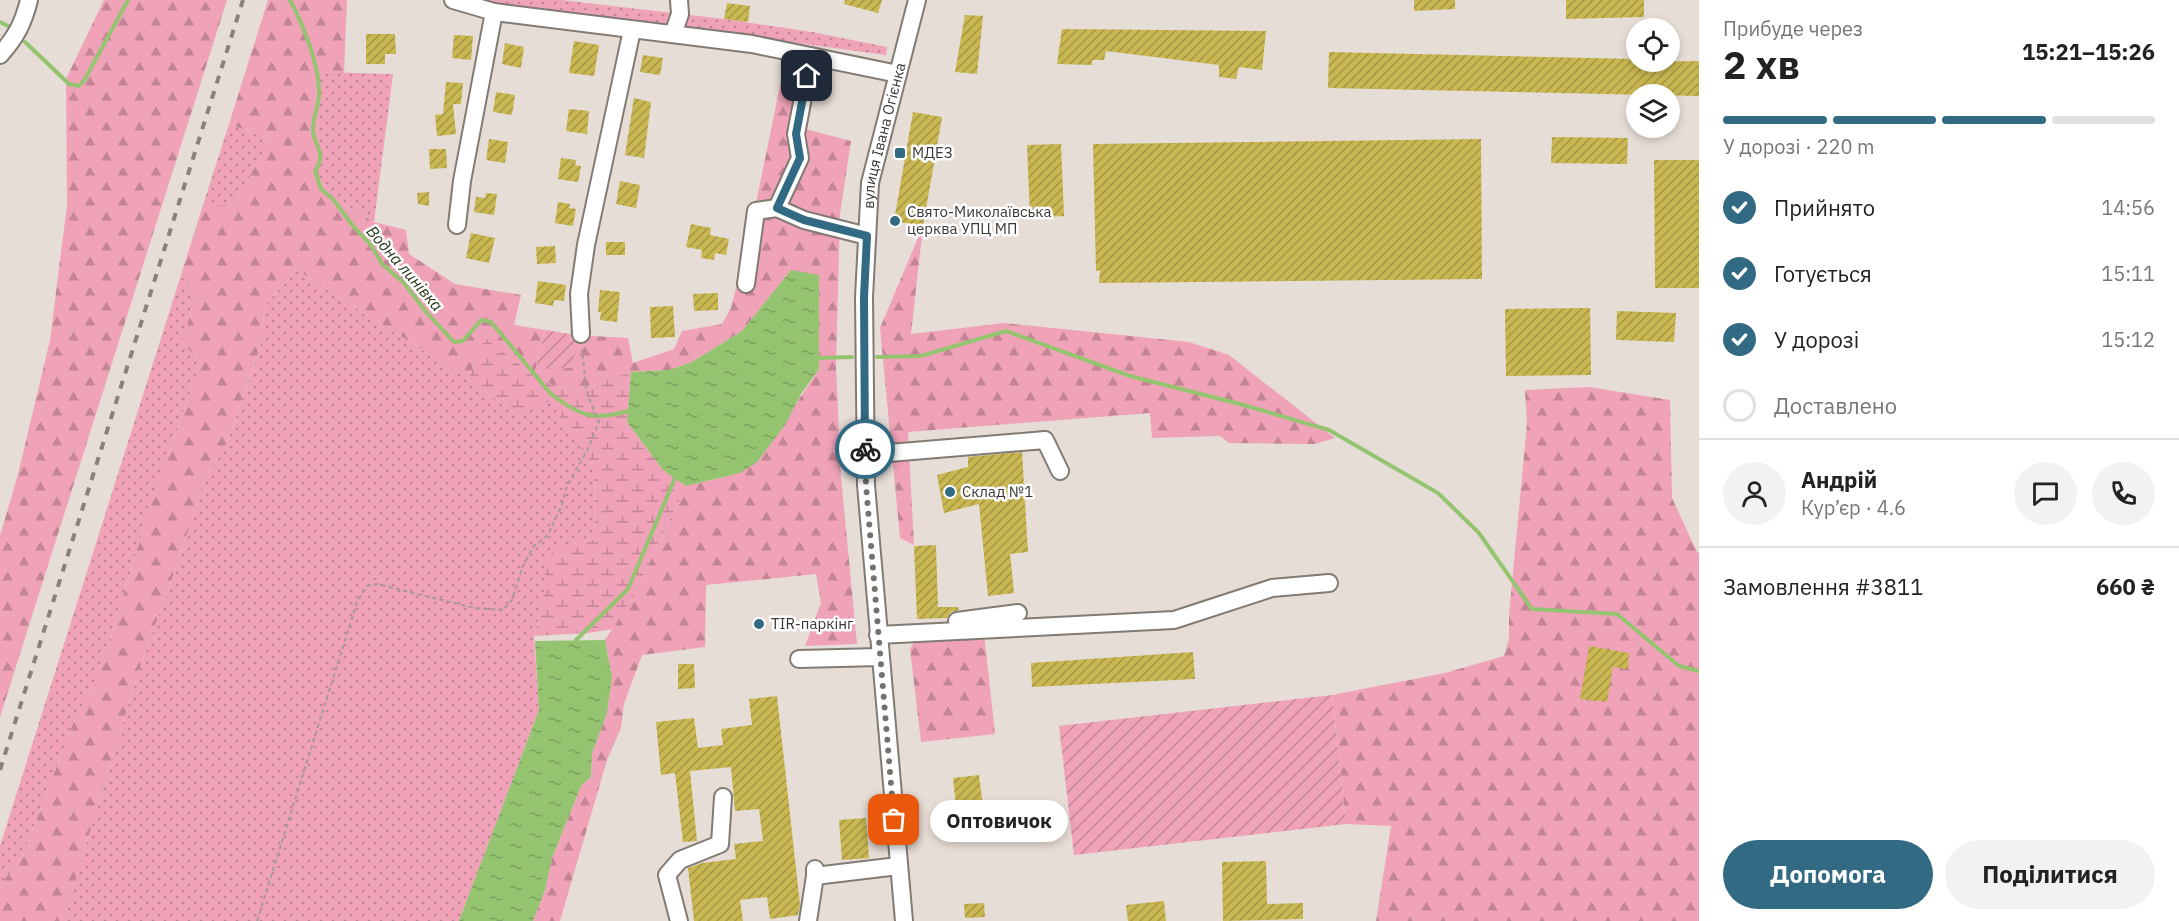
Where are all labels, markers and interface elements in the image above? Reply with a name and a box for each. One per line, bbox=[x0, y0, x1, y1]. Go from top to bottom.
text: Прибуде через bbox=[1723, 15, 1863, 42]
map controls bbox=[1626, 18, 1680, 138]
button: locate bbox=[1626, 18, 1680, 72]
text: 15:21–15:26 bbox=[2022, 37, 2155, 66]
text: 2 хв bbox=[1723, 39, 1800, 90]
pin bbox=[781, 50, 832, 101]
icon: home bbox=[790, 59, 823, 92]
street label: вулиця Івана Огієнка bbox=[859, 60, 910, 209]
button: layers bbox=[1626, 84, 1680, 138]
text: У дорозі · 220 m bbox=[1723, 133, 1875, 160]
place label: МДЕЗ bbox=[912, 143, 953, 162]
marker: МДЕЗ bbox=[893, 146, 907, 160]
icon: check bbox=[1723, 191, 1756, 224]
text: Прийнято bbox=[1774, 193, 1875, 222]
text: 14:56 bbox=[2101, 194, 2155, 221]
place label: Свято-Миколаївська церква УПЦ МП bbox=[907, 202, 1051, 238]
marker: Свято-Миколаївська церква УПЦ МП bbox=[888, 214, 902, 228]
water label: Водна линівка bbox=[362, 221, 448, 315]
icon: check bbox=[1723, 257, 1756, 290]
text: Готується bbox=[1774, 259, 1872, 288]
text: 15:11 bbox=[2101, 260, 2155, 287]
icon: check bbox=[1723, 323, 1756, 356]
text: У дорозі bbox=[1774, 325, 1859, 354]
text: 15:12 bbox=[2101, 326, 2155, 353]
text: Доставлено bbox=[1774, 391, 1897, 420]
courier bbox=[835, 419, 895, 479]
icon: bike bbox=[849, 433, 882, 466]
button: person bbox=[1723, 462, 1786, 525]
button: chat bbox=[2014, 462, 2077, 525]
button: phone bbox=[2092, 462, 2155, 525]
text: Андрій bbox=[1801, 465, 1877, 494]
place label: Склад №1 bbox=[962, 482, 1033, 501]
marker: Склад №1 bbox=[943, 485, 957, 499]
text: Кур’єр · 4.6 bbox=[1801, 494, 1906, 521]
text: Замовлення #3811 bbox=[1723, 572, 1923, 601]
text: 660 ₴ bbox=[2096, 572, 2155, 601]
place label: TIR-паркінг bbox=[771, 614, 854, 633]
marker: TIR-паркінг bbox=[752, 617, 766, 631]
pin bbox=[868, 794, 919, 845]
callout: Оптовичок bbox=[930, 799, 1068, 841]
icon: bag bbox=[877, 803, 910, 836]
text: Оптовичок bbox=[946, 807, 1052, 834]
button: Допомога bbox=[1723, 840, 1933, 909]
button: Поділитися bbox=[1945, 840, 2155, 909]

